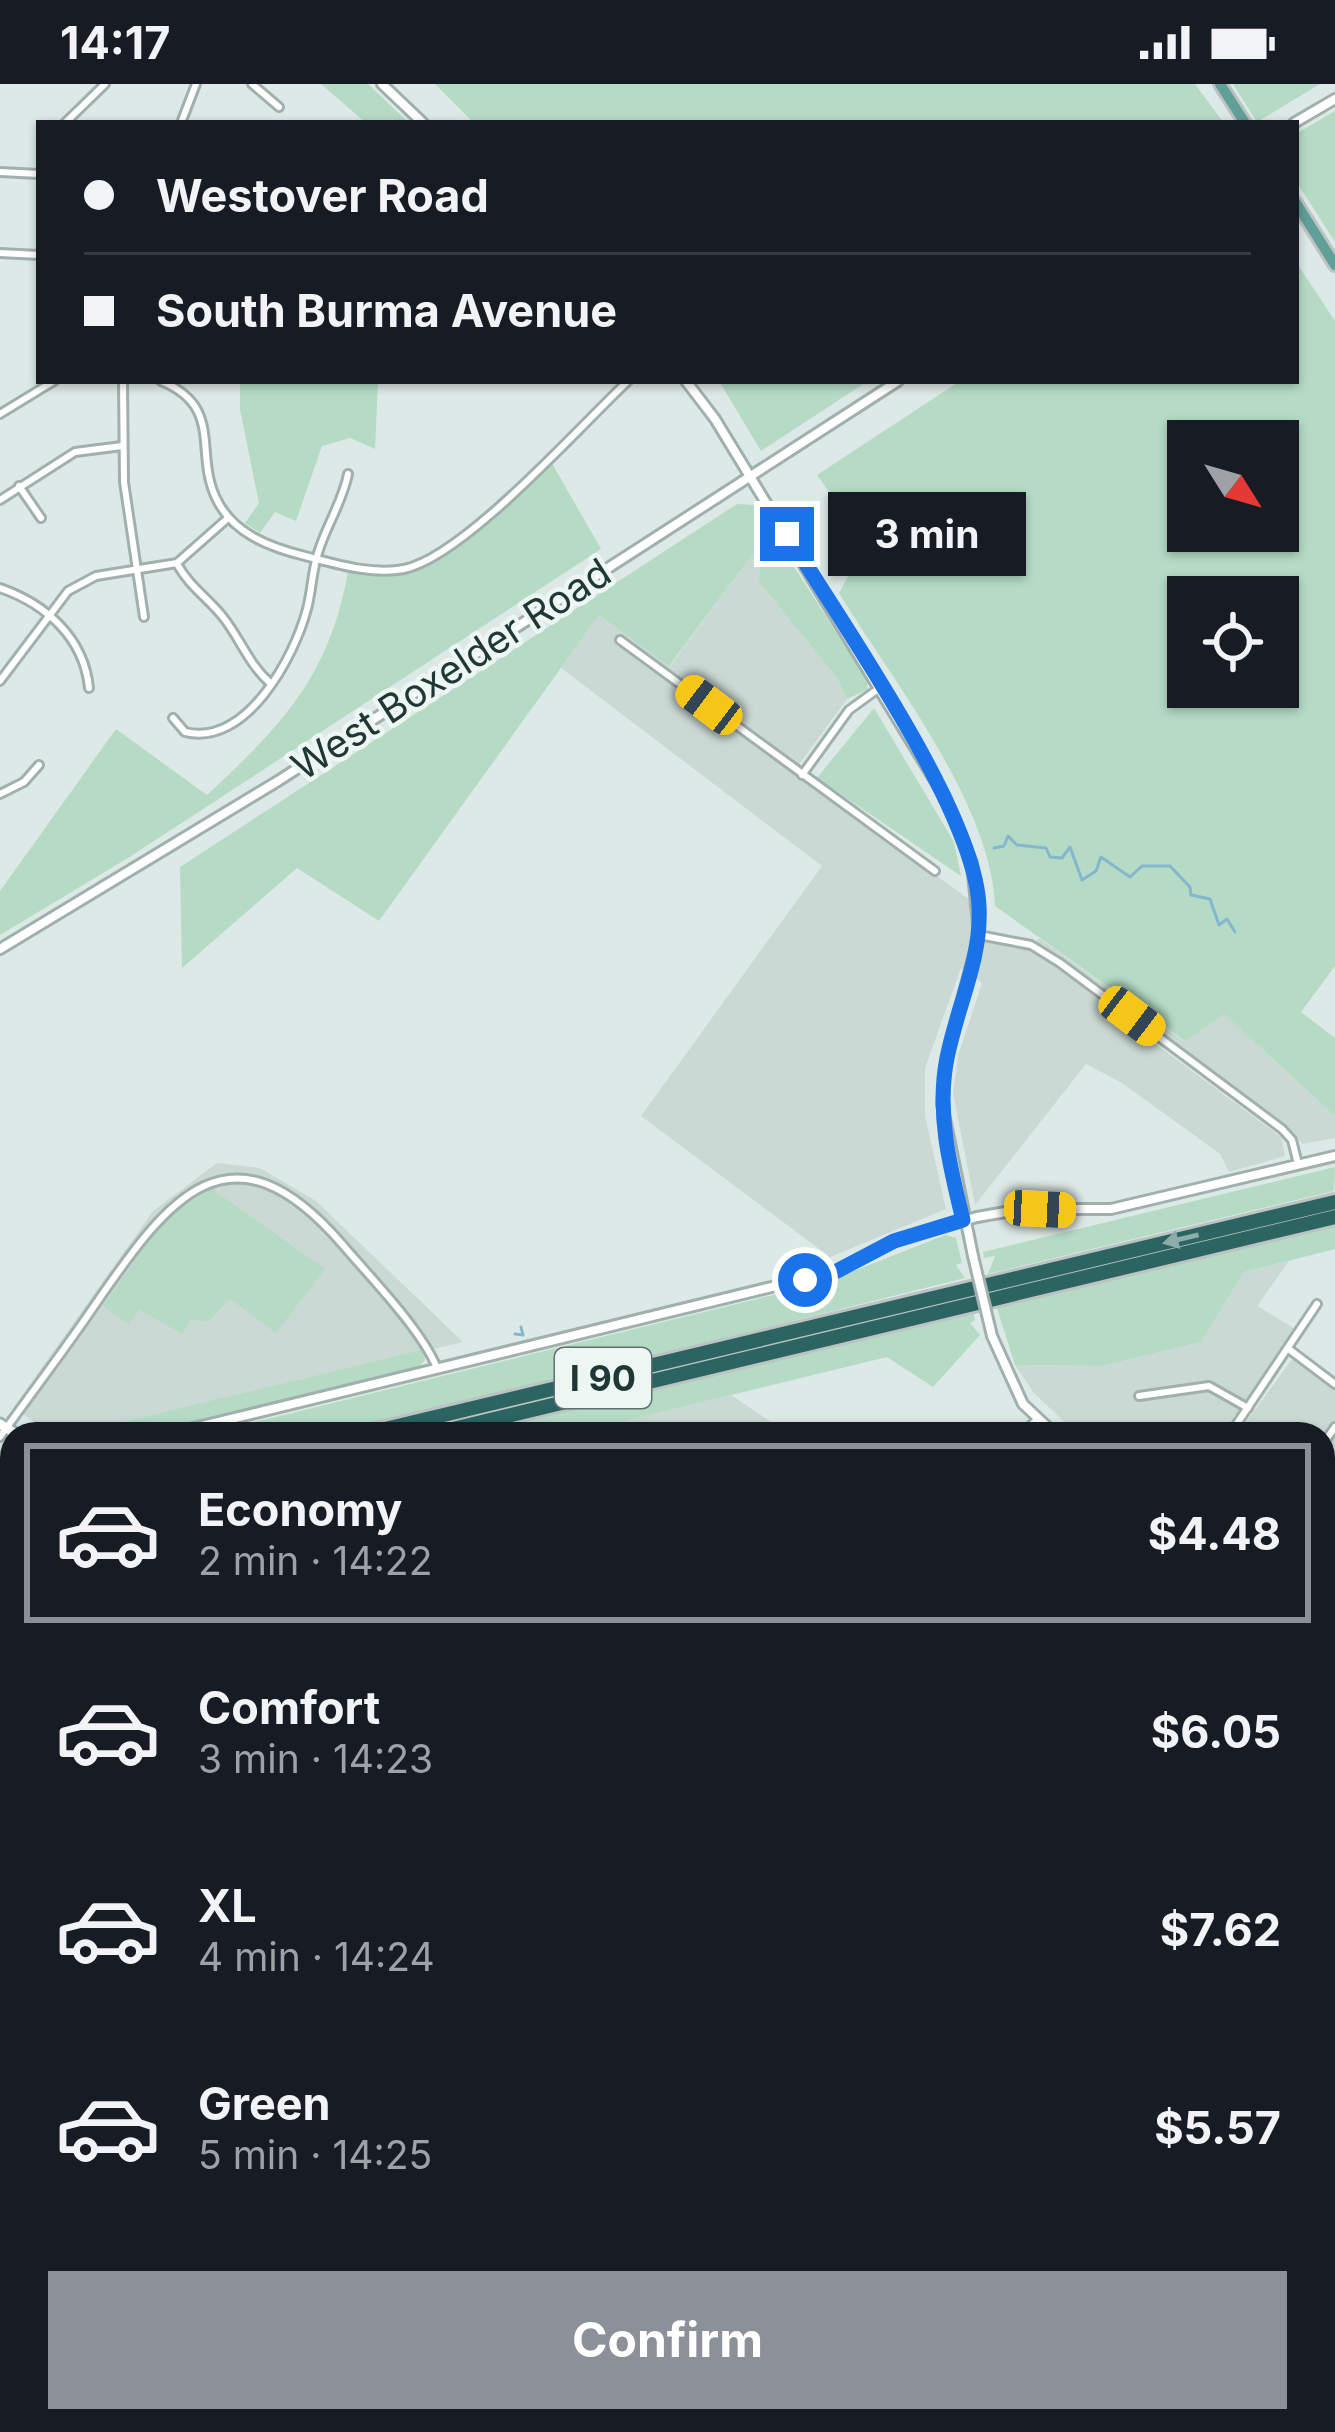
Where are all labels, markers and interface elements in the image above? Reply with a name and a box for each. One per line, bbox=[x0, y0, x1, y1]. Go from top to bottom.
text: 14:17 bbox=[60, 15, 170, 70]
text: Westover Road bbox=[156, 168, 489, 223]
text: South Burma Avenue bbox=[156, 283, 617, 338]
north arrow bbox=[1167, 420, 1299, 552]
map controls bbox=[1167, 420, 1299, 708]
callout: 3 min bbox=[829, 492, 1027, 576]
route end bbox=[760, 507, 814, 561]
text: 3 min bbox=[875, 510, 979, 557]
street label: West Boxelder Road bbox=[283, 548, 619, 789]
button: locate bbox=[1167, 576, 1299, 708]
car bbox=[669, 669, 749, 741]
car bbox=[1092, 980, 1172, 1052]
car bbox=[1003, 1189, 1077, 1229]
one-way arrow bbox=[1161, 1231, 1199, 1250]
route start bbox=[778, 1253, 832, 1307]
road number: I 90 bbox=[555, 1348, 651, 1408]
icon: car bbox=[54, 1479, 162, 1587]
text: Economy bbox=[198, 1482, 402, 1537]
text: $4.48 bbox=[1148, 1506, 1281, 1561]
text: 2 min · 14:22 bbox=[198, 1537, 432, 1584]
icon: car bbox=[54, 1677, 162, 1785]
text: Comfort bbox=[198, 1680, 380, 1735]
text: $6.05 bbox=[1151, 1704, 1281, 1759]
text: 3 min · 14:23 bbox=[198, 1735, 433, 1782]
icon: car bbox=[54, 1875, 162, 1983]
text: XL bbox=[198, 1878, 257, 1933]
text: $7.62 bbox=[1160, 1902, 1281, 1957]
text: 4 min · 14:24 bbox=[198, 1933, 435, 1980]
icon: car bbox=[54, 2073, 162, 2181]
text: Green bbox=[198, 2076, 331, 2131]
text: $5.57 bbox=[1154, 2100, 1281, 2155]
text: 5 min · 14:25 bbox=[198, 2131, 432, 2178]
button: Confirm bbox=[48, 2271, 1287, 2409]

